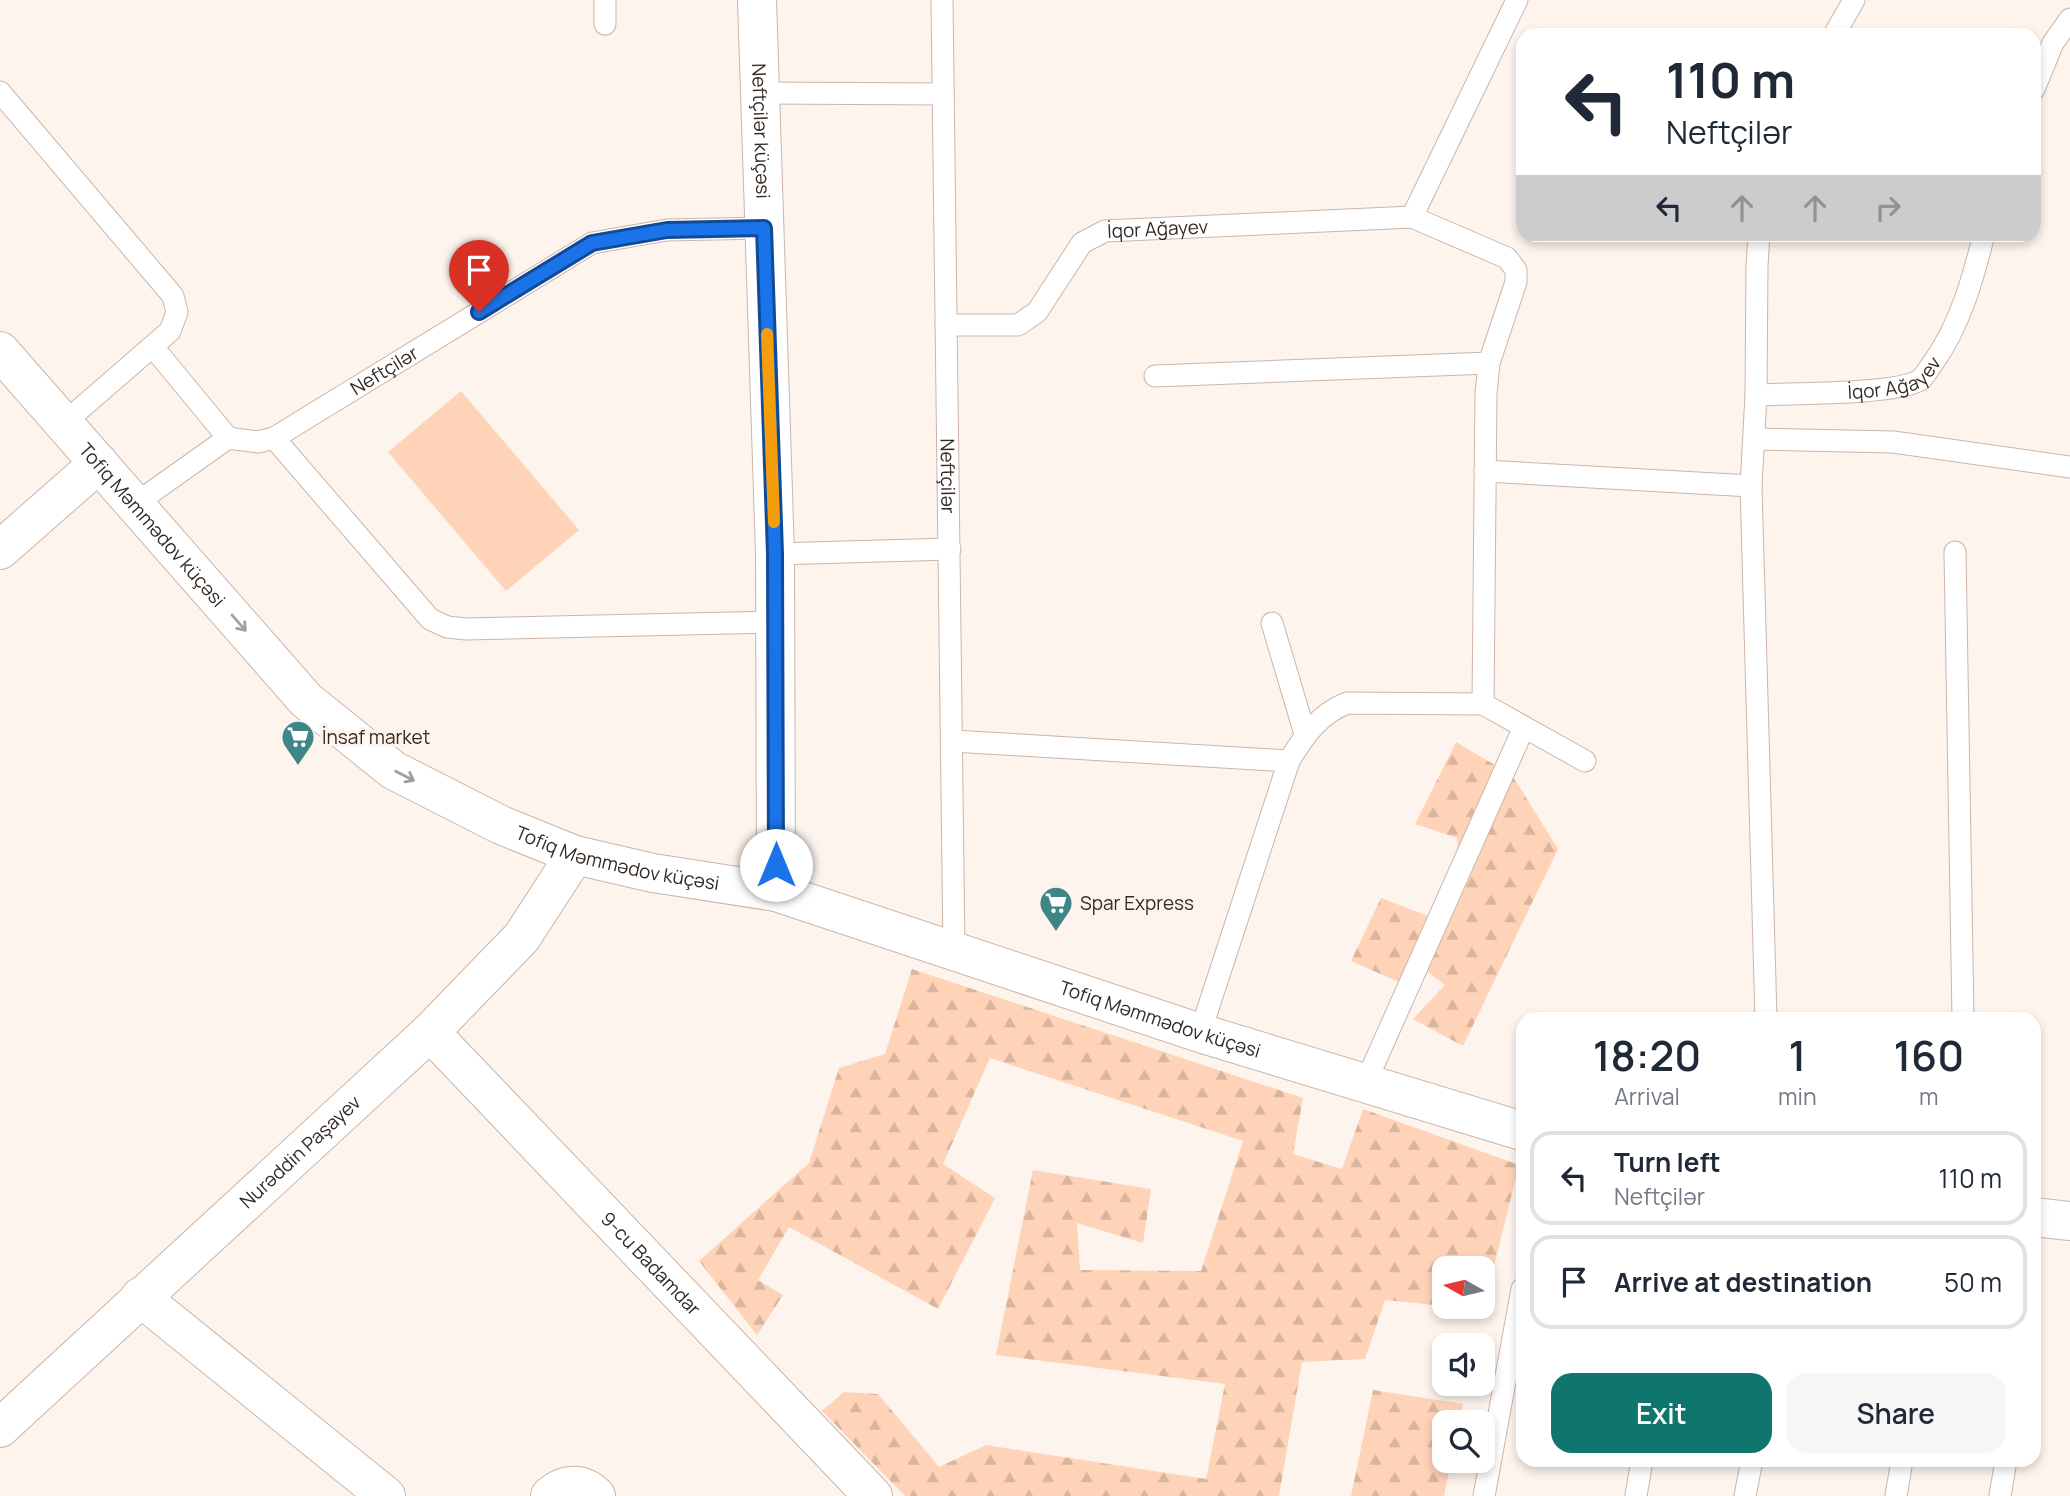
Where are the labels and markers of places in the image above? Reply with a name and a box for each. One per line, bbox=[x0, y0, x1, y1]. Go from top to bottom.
pin bbox=[449, 240, 509, 312]
supermarket icon: İnsaf market bbox=[279, 718, 317, 767]
place label: İnsaf market bbox=[322, 724, 430, 750]
supermarket icon: Spar Express bbox=[1037, 884, 1075, 933]
place label: Spar Express bbox=[1080, 890, 1194, 916]

